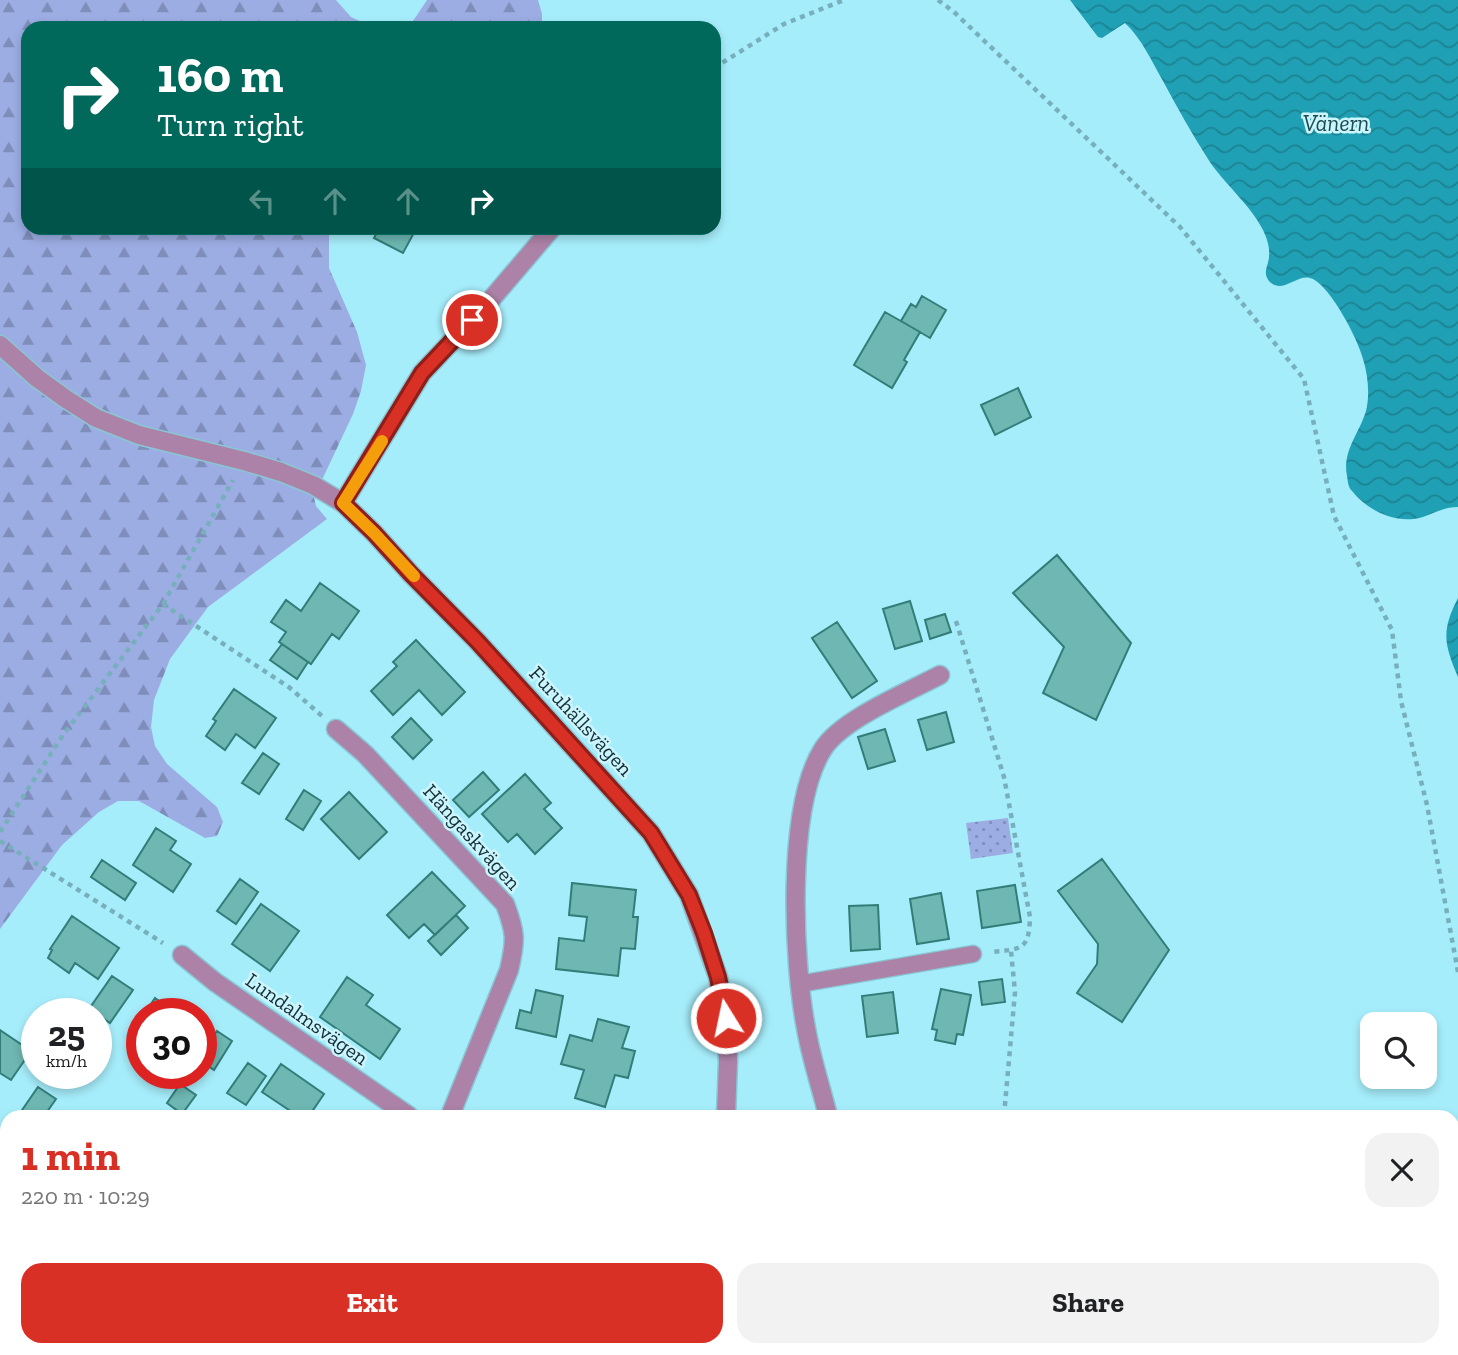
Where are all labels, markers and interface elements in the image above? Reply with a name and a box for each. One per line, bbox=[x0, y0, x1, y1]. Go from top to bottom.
text: 160 m bbox=[157, 46, 283, 105]
icon: right bbox=[42, 49, 133, 140]
text: Turn right bbox=[157, 106, 304, 144]
water label: Vänern bbox=[1303, 109, 1369, 137]
icon: left bbox=[243, 182, 281, 220]
icon: ahead bbox=[316, 182, 354, 220]
icon: ahead bbox=[389, 182, 427, 220]
icon: right bbox=[462, 182, 500, 220]
pin bbox=[442, 290, 502, 350]
icon: arrive bbox=[453, 301, 491, 339]
street label: Furuhällsvägen bbox=[524, 661, 638, 781]
street label: Hängaskvägen bbox=[418, 779, 526, 895]
street label: Lundalmsvägen bbox=[241, 967, 373, 1070]
position arrow bbox=[689, 981, 763, 1055]
speed limit sign: 30 bbox=[126, 998, 217, 1089]
map controls bbox=[1360, 1012, 1437, 1089]
button: search bbox=[1360, 1012, 1437, 1089]
text: 25 bbox=[48, 1013, 85, 1055]
text: km/h bbox=[46, 1050, 87, 1072]
text: 1 min bbox=[21, 1130, 120, 1181]
button: close bbox=[1365, 1133, 1439, 1207]
text: 220 m · 10:29 bbox=[21, 1182, 150, 1210]
button: Exit bbox=[21, 1263, 723, 1343]
button: Share bbox=[737, 1263, 1439, 1343]

